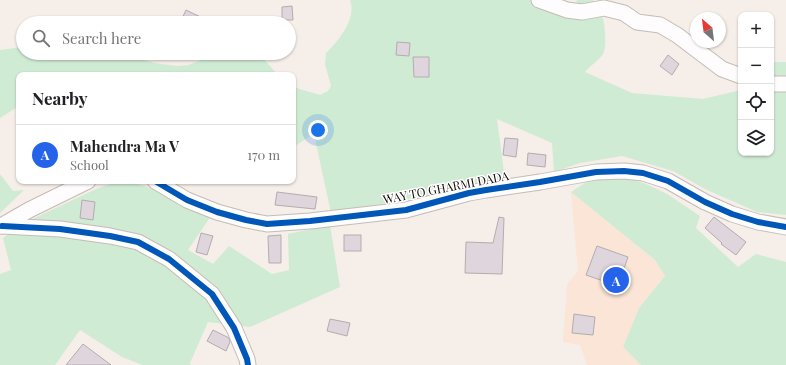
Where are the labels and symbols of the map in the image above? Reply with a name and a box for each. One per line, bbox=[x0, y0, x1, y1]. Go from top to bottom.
north arrow bbox=[690, 12, 726, 48]
your location bbox=[308, 120, 328, 140]
street label: WAY TO GHARMI DADA bbox=[381, 167, 510, 207]
pin: A bbox=[603, 265, 629, 295]

